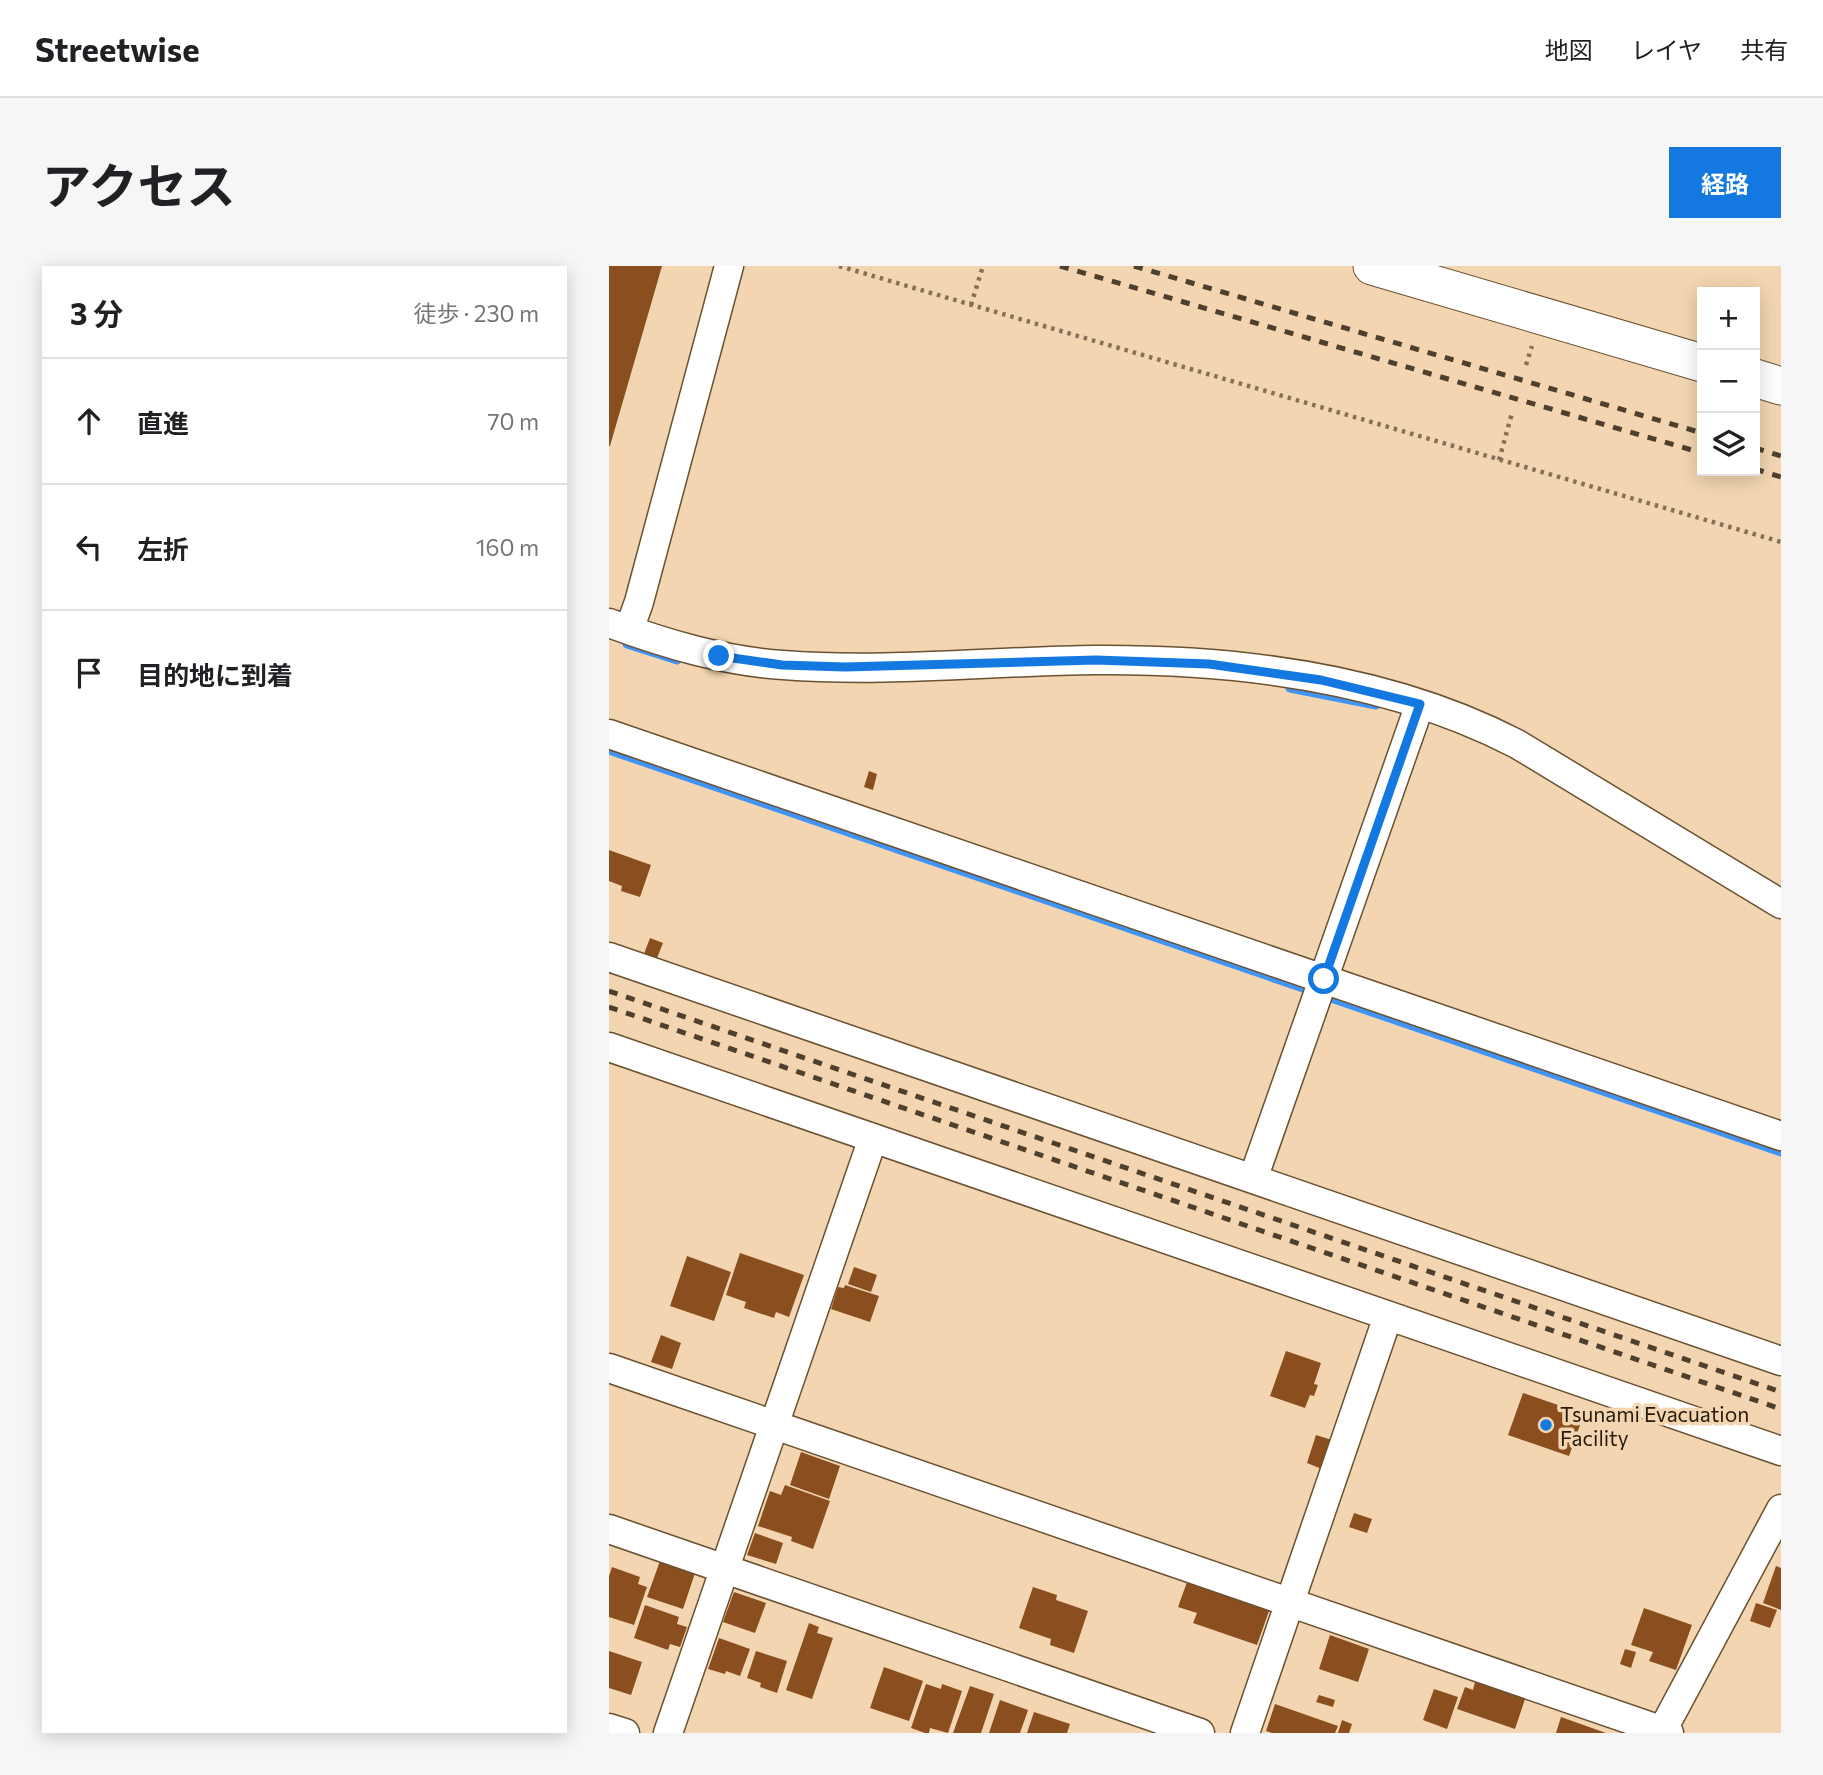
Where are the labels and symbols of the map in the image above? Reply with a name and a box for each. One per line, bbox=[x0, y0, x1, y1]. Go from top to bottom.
route end bbox=[703, 640, 734, 671]
route start bbox=[1308, 963, 1339, 994]
place label: Tsunami Evacuation Facility bbox=[1560, 1401, 1749, 1450]
marker: Tsunami Evacuation Facility bbox=[1538, 1417, 1554, 1433]

